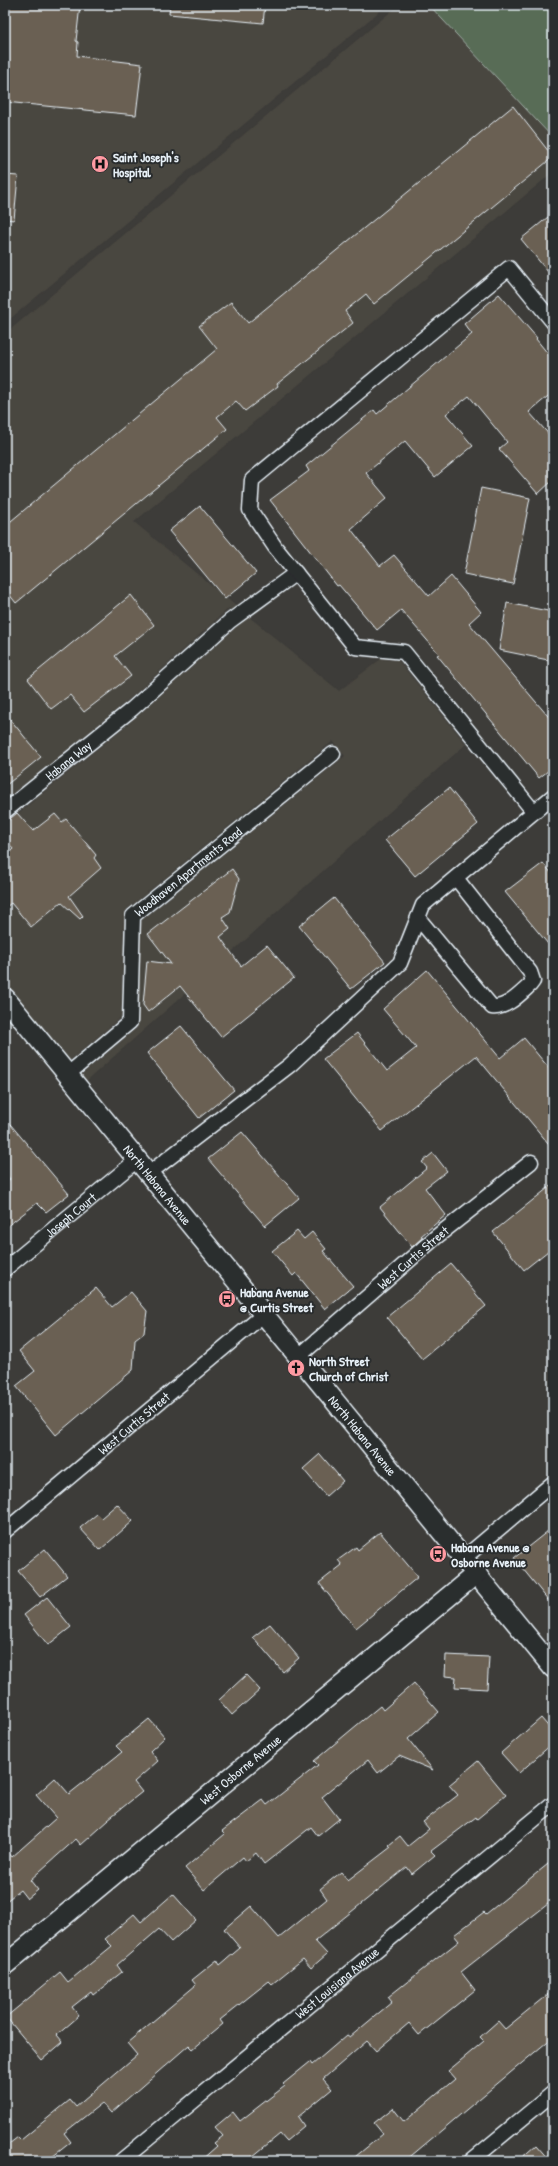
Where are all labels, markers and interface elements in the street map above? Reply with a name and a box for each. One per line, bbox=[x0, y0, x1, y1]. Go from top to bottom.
place label: Saint Joseph's Hospital bbox=[113, 148, 179, 182]
hospital icon: Saint Joseph's Hospital bbox=[90, 154, 110, 174]
street label: Habana Way bbox=[41, 736, 95, 784]
street label: Woodhaven Apartments Road bbox=[130, 822, 246, 921]
street label: North Habana Avenue bbox=[119, 1141, 196, 1229]
street label: Joseph Court bbox=[41, 1188, 100, 1241]
street label: West Curtis Street bbox=[373, 1221, 453, 1293]
place label: Habana Avenue @ Curtis Street bbox=[240, 1283, 314, 1316]
bus stop icon: Habana Avenue @ Curtis Street bbox=[217, 1289, 237, 1309]
place label: North Street Church of Christ bbox=[309, 1352, 389, 1385]
church icon: North Street Church of Christ bbox=[286, 1358, 306, 1378]
street label: West Curtis Street bbox=[94, 1387, 174, 1459]
street label: North Habana Avenue bbox=[324, 1391, 401, 1479]
place label: Habana Avenue @ Osborne Avenue bbox=[451, 1538, 530, 1571]
bus stop icon: Habana Avenue @ Osborne Avenue bbox=[428, 1544, 448, 1564]
street label: West Osborne Avenue bbox=[196, 1730, 285, 1809]
street label: West Louisiana Avenue bbox=[291, 1943, 383, 2023]

